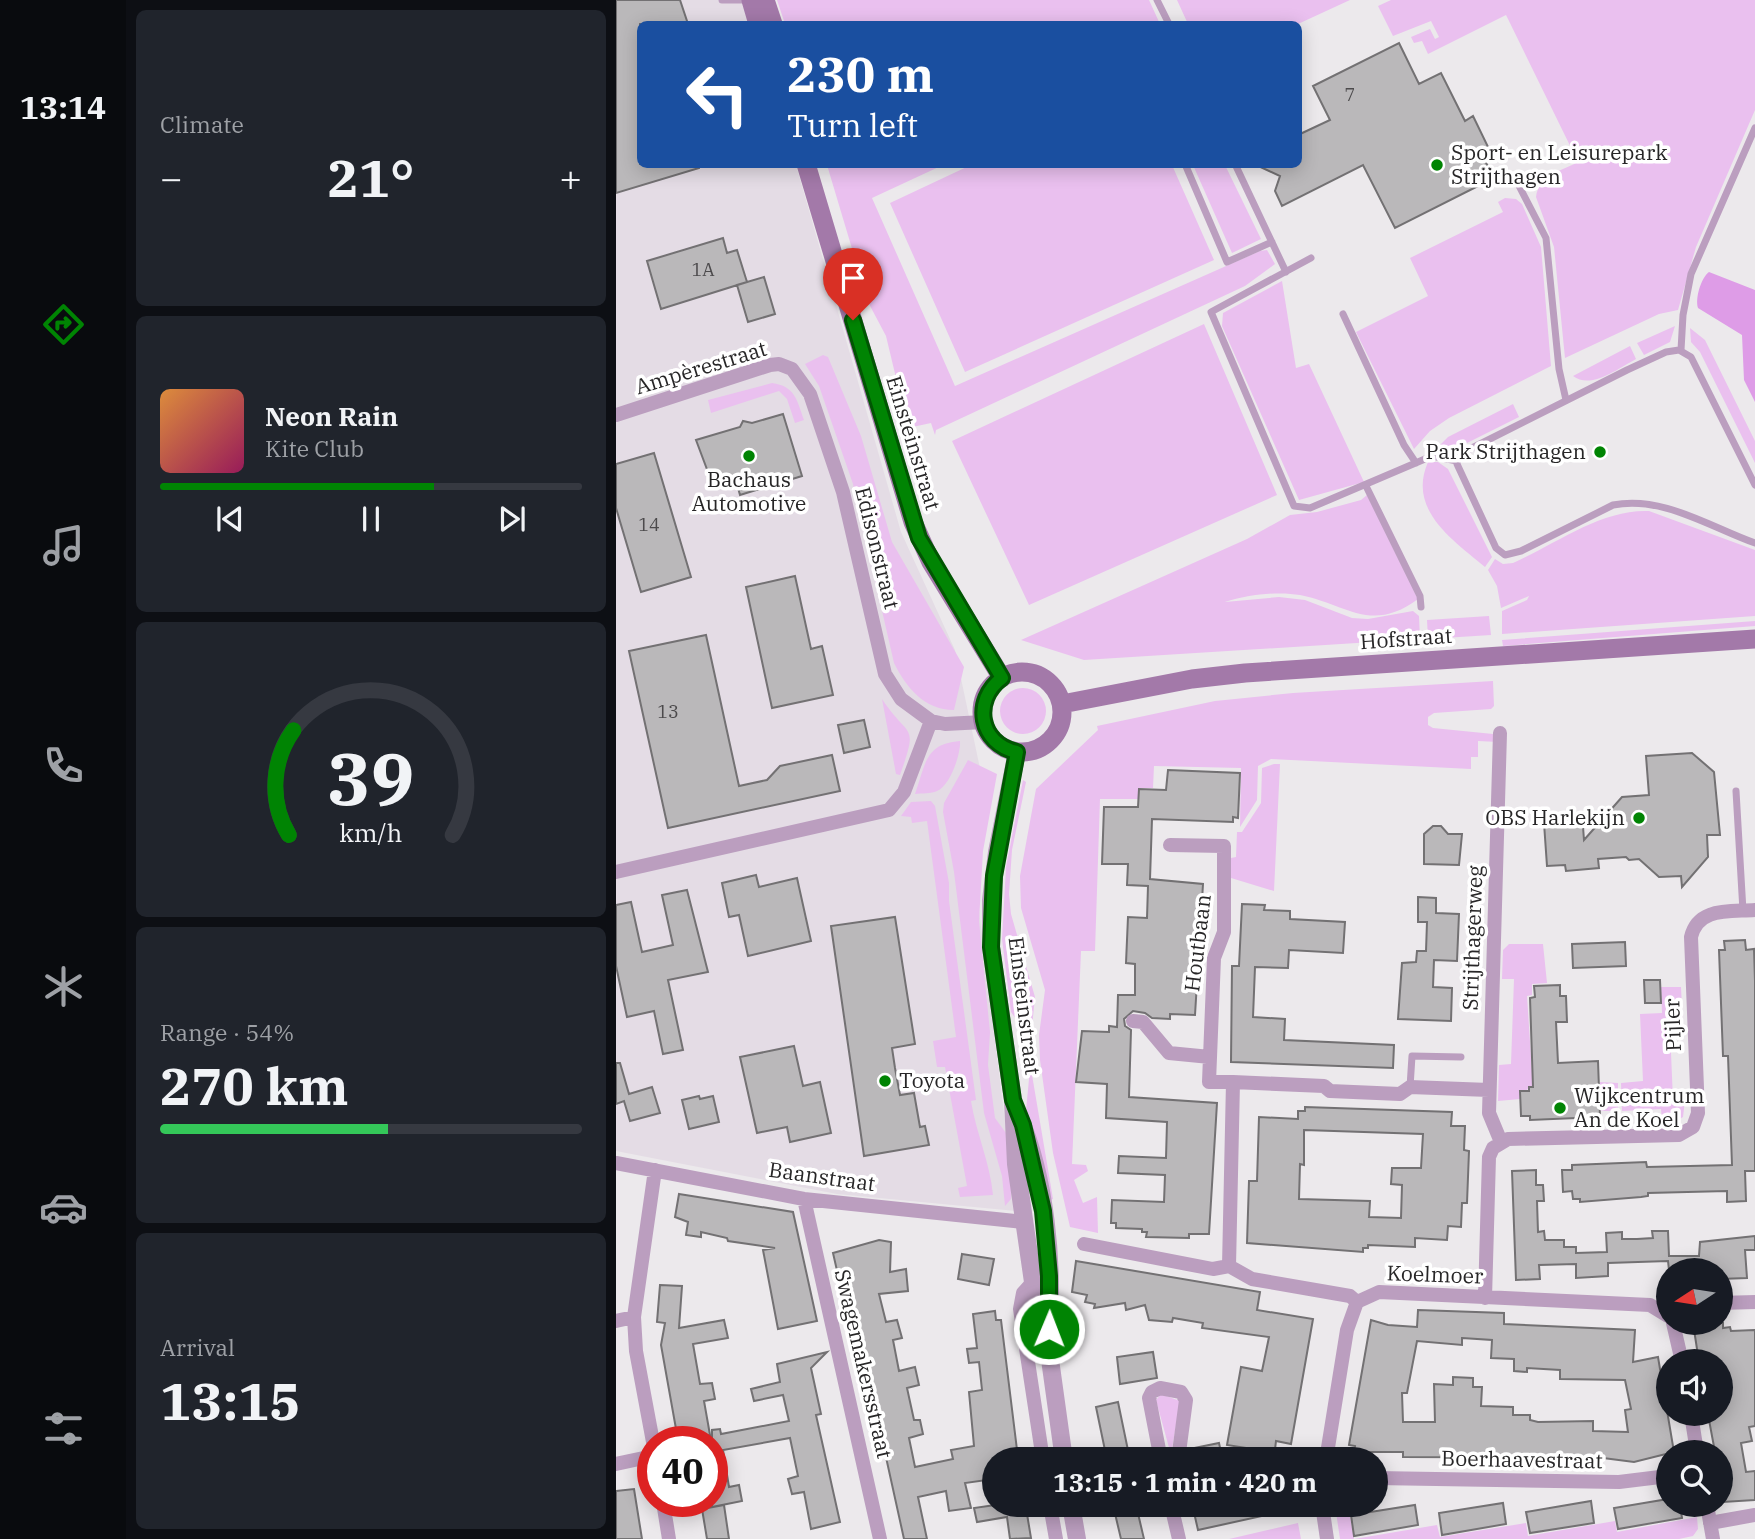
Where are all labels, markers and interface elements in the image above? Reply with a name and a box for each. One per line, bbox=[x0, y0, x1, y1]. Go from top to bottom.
text: 230 m bbox=[787, 42, 934, 105]
icon: left bbox=[672, 49, 763, 140]
house number: 7 bbox=[1345, 83, 1355, 106]
text: 13:14 bbox=[20, 86, 106, 128]
text: Turn left bbox=[787, 104, 918, 146]
text: Climate bbox=[160, 109, 244, 139]
place label: Sport- en Leisurepark Strijthagen bbox=[1451, 138, 1668, 190]
text: 21° bbox=[328, 144, 414, 211]
text: − bbox=[160, 153, 183, 202]
text: + bbox=[559, 153, 582, 202]
marker: Sport- en Leisurepark Strijthagen bbox=[1429, 157, 1445, 173]
pin bbox=[823, 248, 883, 320]
house number: 1A bbox=[691, 258, 715, 281]
icon: arrive bbox=[834, 259, 872, 297]
icon: directions bbox=[39, 300, 88, 349]
street label: Ampèrestraat bbox=[631, 334, 770, 400]
street label: Einsteinstraat bbox=[880, 372, 948, 513]
text: Neon Rain bbox=[265, 399, 398, 433]
text: Kite Club bbox=[265, 433, 364, 463]
place label: Park Strijthagen bbox=[1425, 437, 1586, 465]
marker: Park Strijthagen bbox=[1592, 444, 1608, 460]
marker: Bachaus Automotive bbox=[741, 448, 757, 464]
place label: Bachaus Automotive bbox=[692, 465, 806, 517]
street label: Edisonstraat bbox=[849, 484, 907, 612]
icon: previous bbox=[211, 500, 249, 538]
icon: pause bbox=[352, 500, 390, 538]
icon: next bbox=[493, 500, 531, 538]
house number: 14 bbox=[638, 513, 660, 536]
icon: music bbox=[39, 521, 88, 570]
street label: Hofstraat bbox=[1359, 621, 1453, 655]
house number: 13 bbox=[657, 700, 679, 723]
text: 39 bbox=[327, 731, 415, 826]
icon: phone bbox=[39, 741, 88, 790]
place label: OBS Harlekijn bbox=[1485, 803, 1625, 831]
marker: OBS Harlekijn bbox=[1631, 810, 1647, 826]
text: km/h bbox=[339, 816, 403, 849]
street label: Strijthagerweg bbox=[1455, 864, 1489, 1011]
street label: Houtbaan bbox=[1177, 893, 1217, 993]
street label: Einsteinstraat bbox=[1003, 935, 1047, 1077]
icon: climate bbox=[39, 962, 88, 1011]
street label: Pijler bbox=[1657, 997, 1687, 1052]
text: Range · 54% bbox=[160, 1017, 294, 1047]
text: 270 km bbox=[160, 1052, 349, 1119]
place label: Toyota bbox=[899, 1066, 965, 1094]
marker: Toyota bbox=[877, 1073, 893, 1089]
place label: Wijkcentrum An de Koel bbox=[1574, 1081, 1704, 1133]
marker: Wijkcentrum An de Koel bbox=[1552, 1100, 1568, 1116]
street label: Baanstraat bbox=[767, 1155, 877, 1197]
icon: car bbox=[39, 1183, 88, 1232]
street label: Koelmoer bbox=[1386, 1258, 1484, 1290]
north arrow bbox=[1656, 1258, 1732, 1335]
map controls bbox=[1656, 1258, 1733, 1517]
street label: Swagemakersstraat bbox=[829, 1266, 899, 1461]
position arrow bbox=[1012, 1292, 1086, 1366]
text: Arrival bbox=[160, 1332, 235, 1362]
button: sound bbox=[1656, 1349, 1733, 1426]
text: 13:15 bbox=[160, 1367, 301, 1434]
icon: filters bbox=[39, 1404, 88, 1453]
speed limit sign: 40 bbox=[637, 1426, 728, 1517]
button: search bbox=[1656, 1440, 1733, 1517]
street label: Boerhaavestraat bbox=[1441, 1444, 1603, 1474]
text: 13:15 · 1 min · 420 m bbox=[1053, 1465, 1317, 1499]

